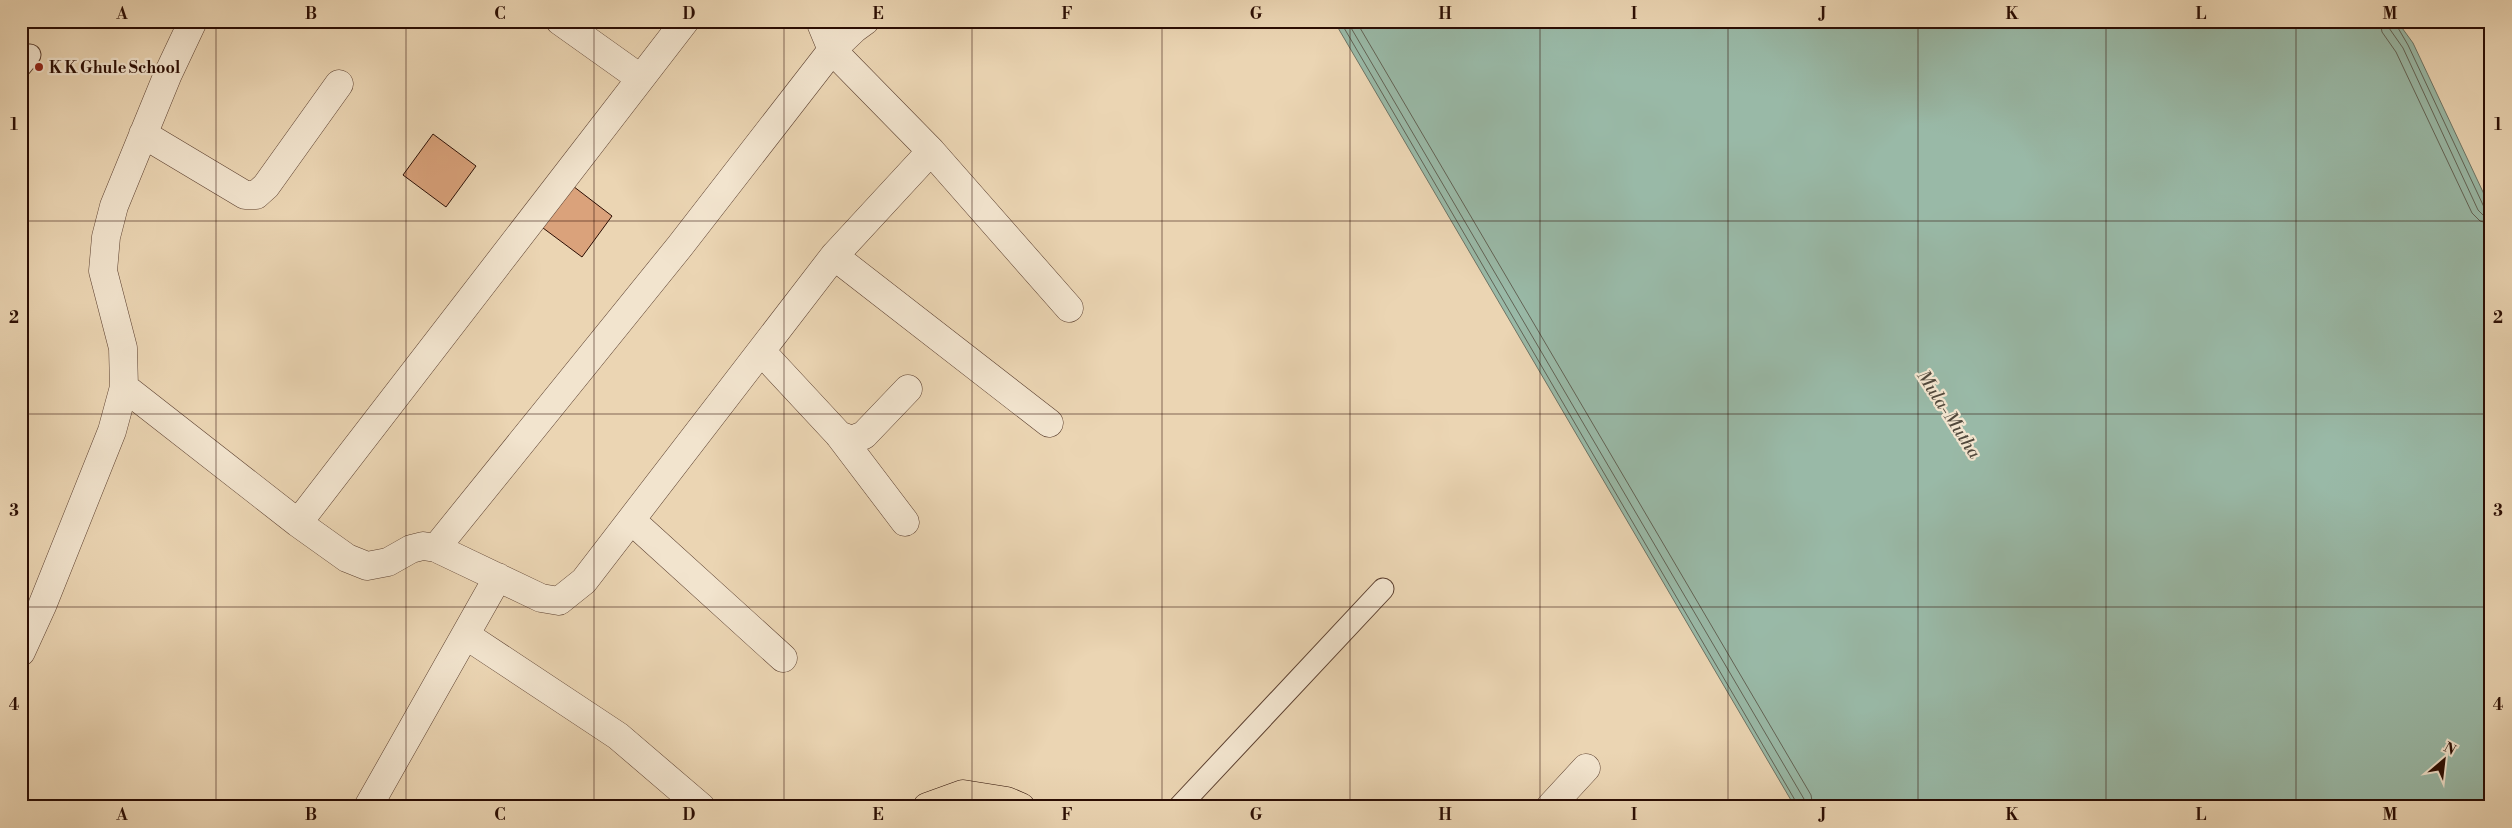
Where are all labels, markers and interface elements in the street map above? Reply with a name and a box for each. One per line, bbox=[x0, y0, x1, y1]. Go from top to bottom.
text: A bbox=[115, 4, 128, 24]
text: B bbox=[305, 4, 317, 24]
text: C bbox=[494, 4, 506, 24]
text: D bbox=[683, 4, 696, 24]
text: E bbox=[872, 4, 884, 24]
text: F bbox=[1061, 4, 1073, 24]
text: G bbox=[1250, 4, 1263, 24]
text: H bbox=[1438, 4, 1452, 24]
text: I bbox=[1631, 4, 1637, 24]
text: J bbox=[1818, 4, 1826, 24]
text: K bbox=[2006, 4, 2020, 24]
text: L bbox=[2196, 4, 2207, 24]
text: M bbox=[2383, 4, 2398, 24]
place label: K K Ghule School bbox=[49, 58, 181, 78]
marker: K K Ghule School bbox=[33, 61, 45, 73]
text: 1 bbox=[10, 115, 18, 135]
text: 1 bbox=[2494, 115, 2502, 135]
text: 2 bbox=[9, 308, 19, 328]
text: 2 bbox=[2493, 308, 2503, 328]
water label: Mula-Mutha bbox=[1911, 366, 1986, 464]
text: 3 bbox=[9, 501, 19, 521]
text: 3 bbox=[2493, 501, 2503, 521]
text: 4 bbox=[9, 695, 20, 715]
text: 4 bbox=[2493, 695, 2504, 715]
north arrow bbox=[2420, 736, 2470, 786]
text: N bbox=[2441, 739, 2459, 760]
text: A bbox=[115, 805, 128, 825]
text: B bbox=[305, 805, 317, 825]
text: C bbox=[494, 805, 506, 825]
text: D bbox=[683, 805, 696, 825]
text: E bbox=[872, 805, 884, 825]
text: F bbox=[1061, 805, 1073, 825]
text: G bbox=[1250, 805, 1263, 825]
text: H bbox=[1438, 805, 1452, 825]
text: I bbox=[1631, 805, 1637, 825]
text: J bbox=[1818, 805, 1826, 825]
text: K bbox=[2006, 805, 2020, 825]
text: L bbox=[2196, 805, 2207, 825]
text: M bbox=[2383, 805, 2398, 825]

